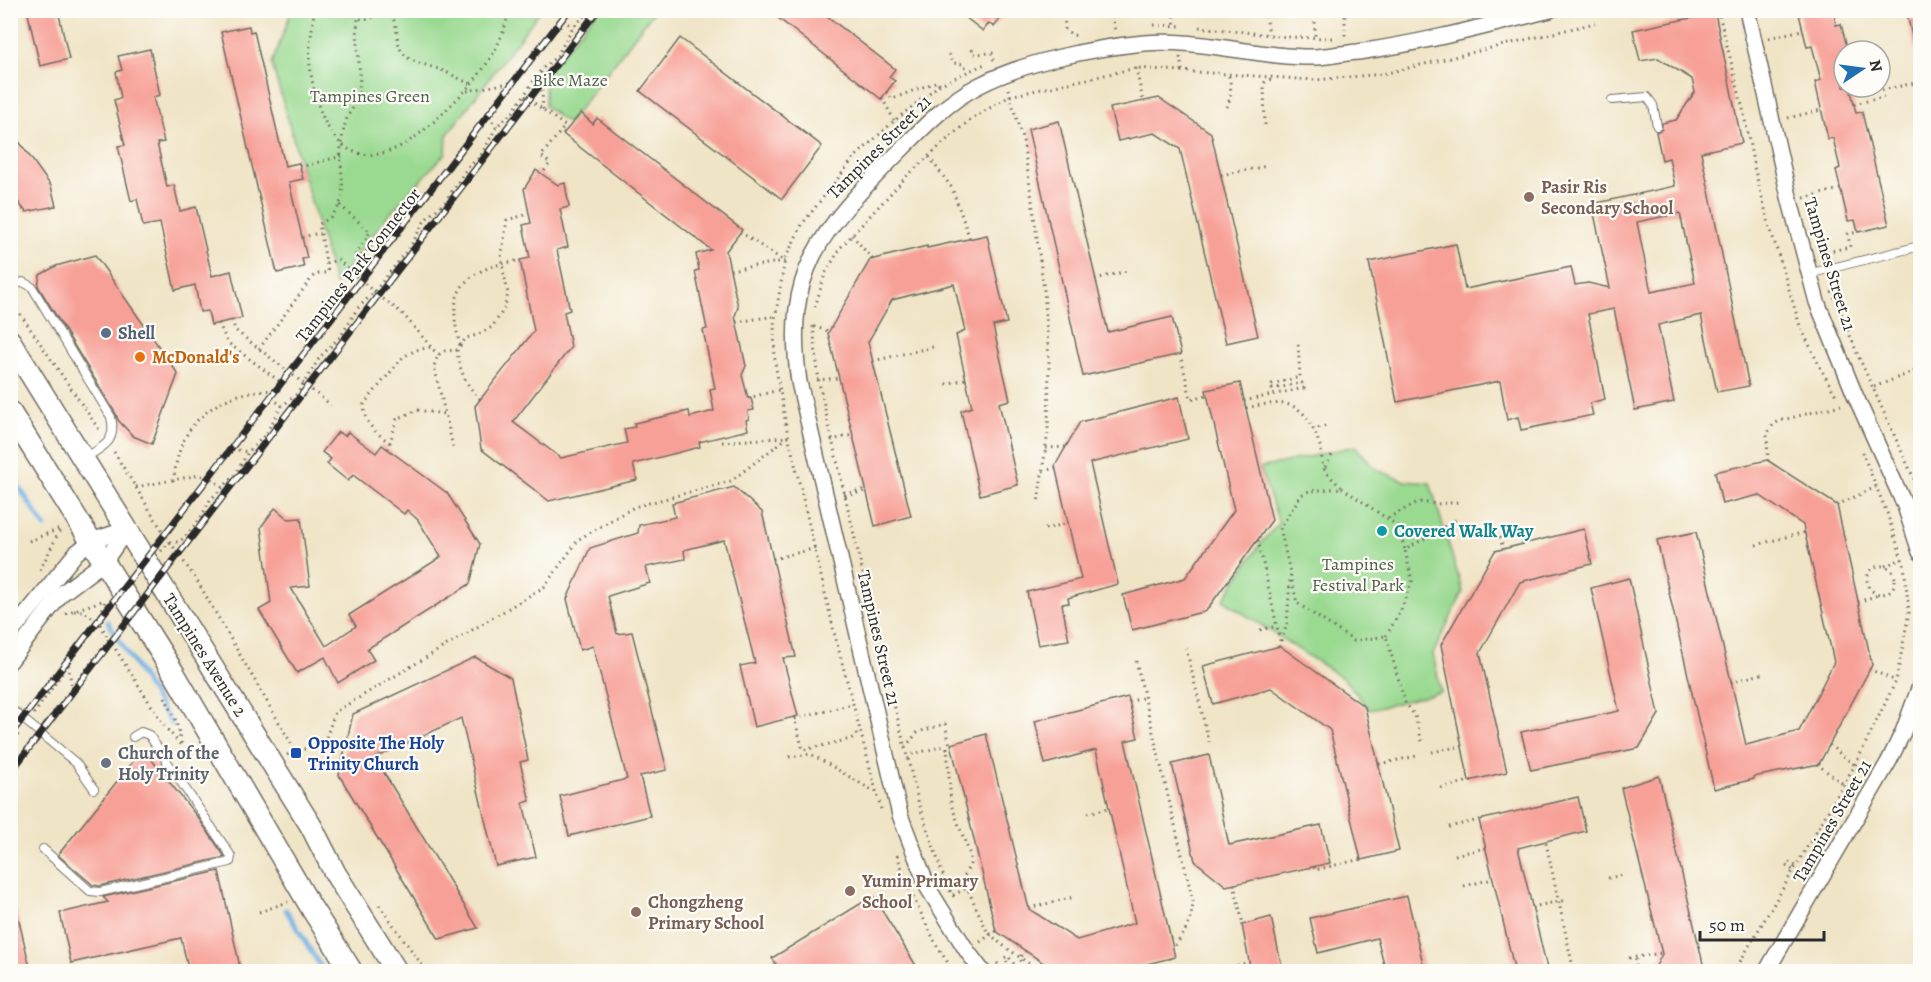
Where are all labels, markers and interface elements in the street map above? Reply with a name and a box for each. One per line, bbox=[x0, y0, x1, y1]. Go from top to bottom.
north arrow bbox=[1832, 39, 1892, 99]
text: N bbox=[1864, 58, 1888, 74]
park label: Bike Maze bbox=[532, 68, 608, 92]
park label: Tampines Green bbox=[310, 84, 430, 108]
street label: Tampines Street 21 bbox=[822, 90, 936, 204]
place label: Pasir Ris Secondary School bbox=[1541, 175, 1674, 220]
street label: Tampines Park Connector bbox=[290, 183, 426, 347]
marker: Pasir Ris Secondary School bbox=[1522, 190, 1536, 204]
street label: Tampines Street 21 bbox=[1798, 194, 1862, 334]
place label: Shell bbox=[118, 321, 155, 345]
marker: Shell bbox=[99, 326, 113, 340]
place label: McDonald's bbox=[152, 345, 240, 369]
marker: McDonald's bbox=[133, 350, 147, 364]
place label: Covered Walk Way bbox=[1394, 519, 1534, 543]
marker: Covered Walk Way bbox=[1375, 524, 1389, 538]
park label: Tampines Festival Park bbox=[1312, 552, 1404, 597]
street label: Tampines Street 21 bbox=[852, 568, 906, 708]
street label: Tampines Avenue 2 bbox=[157, 589, 253, 722]
place label: Opposite The Holy Trinity Church bbox=[308, 731, 445, 776]
place label: Church of the Holy Trinity bbox=[118, 741, 219, 786]
marker: Opposite The Holy Trinity Church bbox=[289, 746, 303, 760]
street label: Tampines Street 21 bbox=[1787, 755, 1877, 887]
marker: Church of the Holy Trinity bbox=[99, 756, 113, 770]
place label: Yumin Primary School bbox=[861, 869, 979, 914]
marker: Yumin Primary School bbox=[843, 884, 857, 898]
place label: Chongzheng Primary School bbox=[648, 890, 764, 935]
scale bar bbox=[1700, 904, 1824, 942]
marker: Chongzheng Primary School bbox=[629, 905, 643, 919]
text: 50 m bbox=[1709, 913, 1745, 937]

